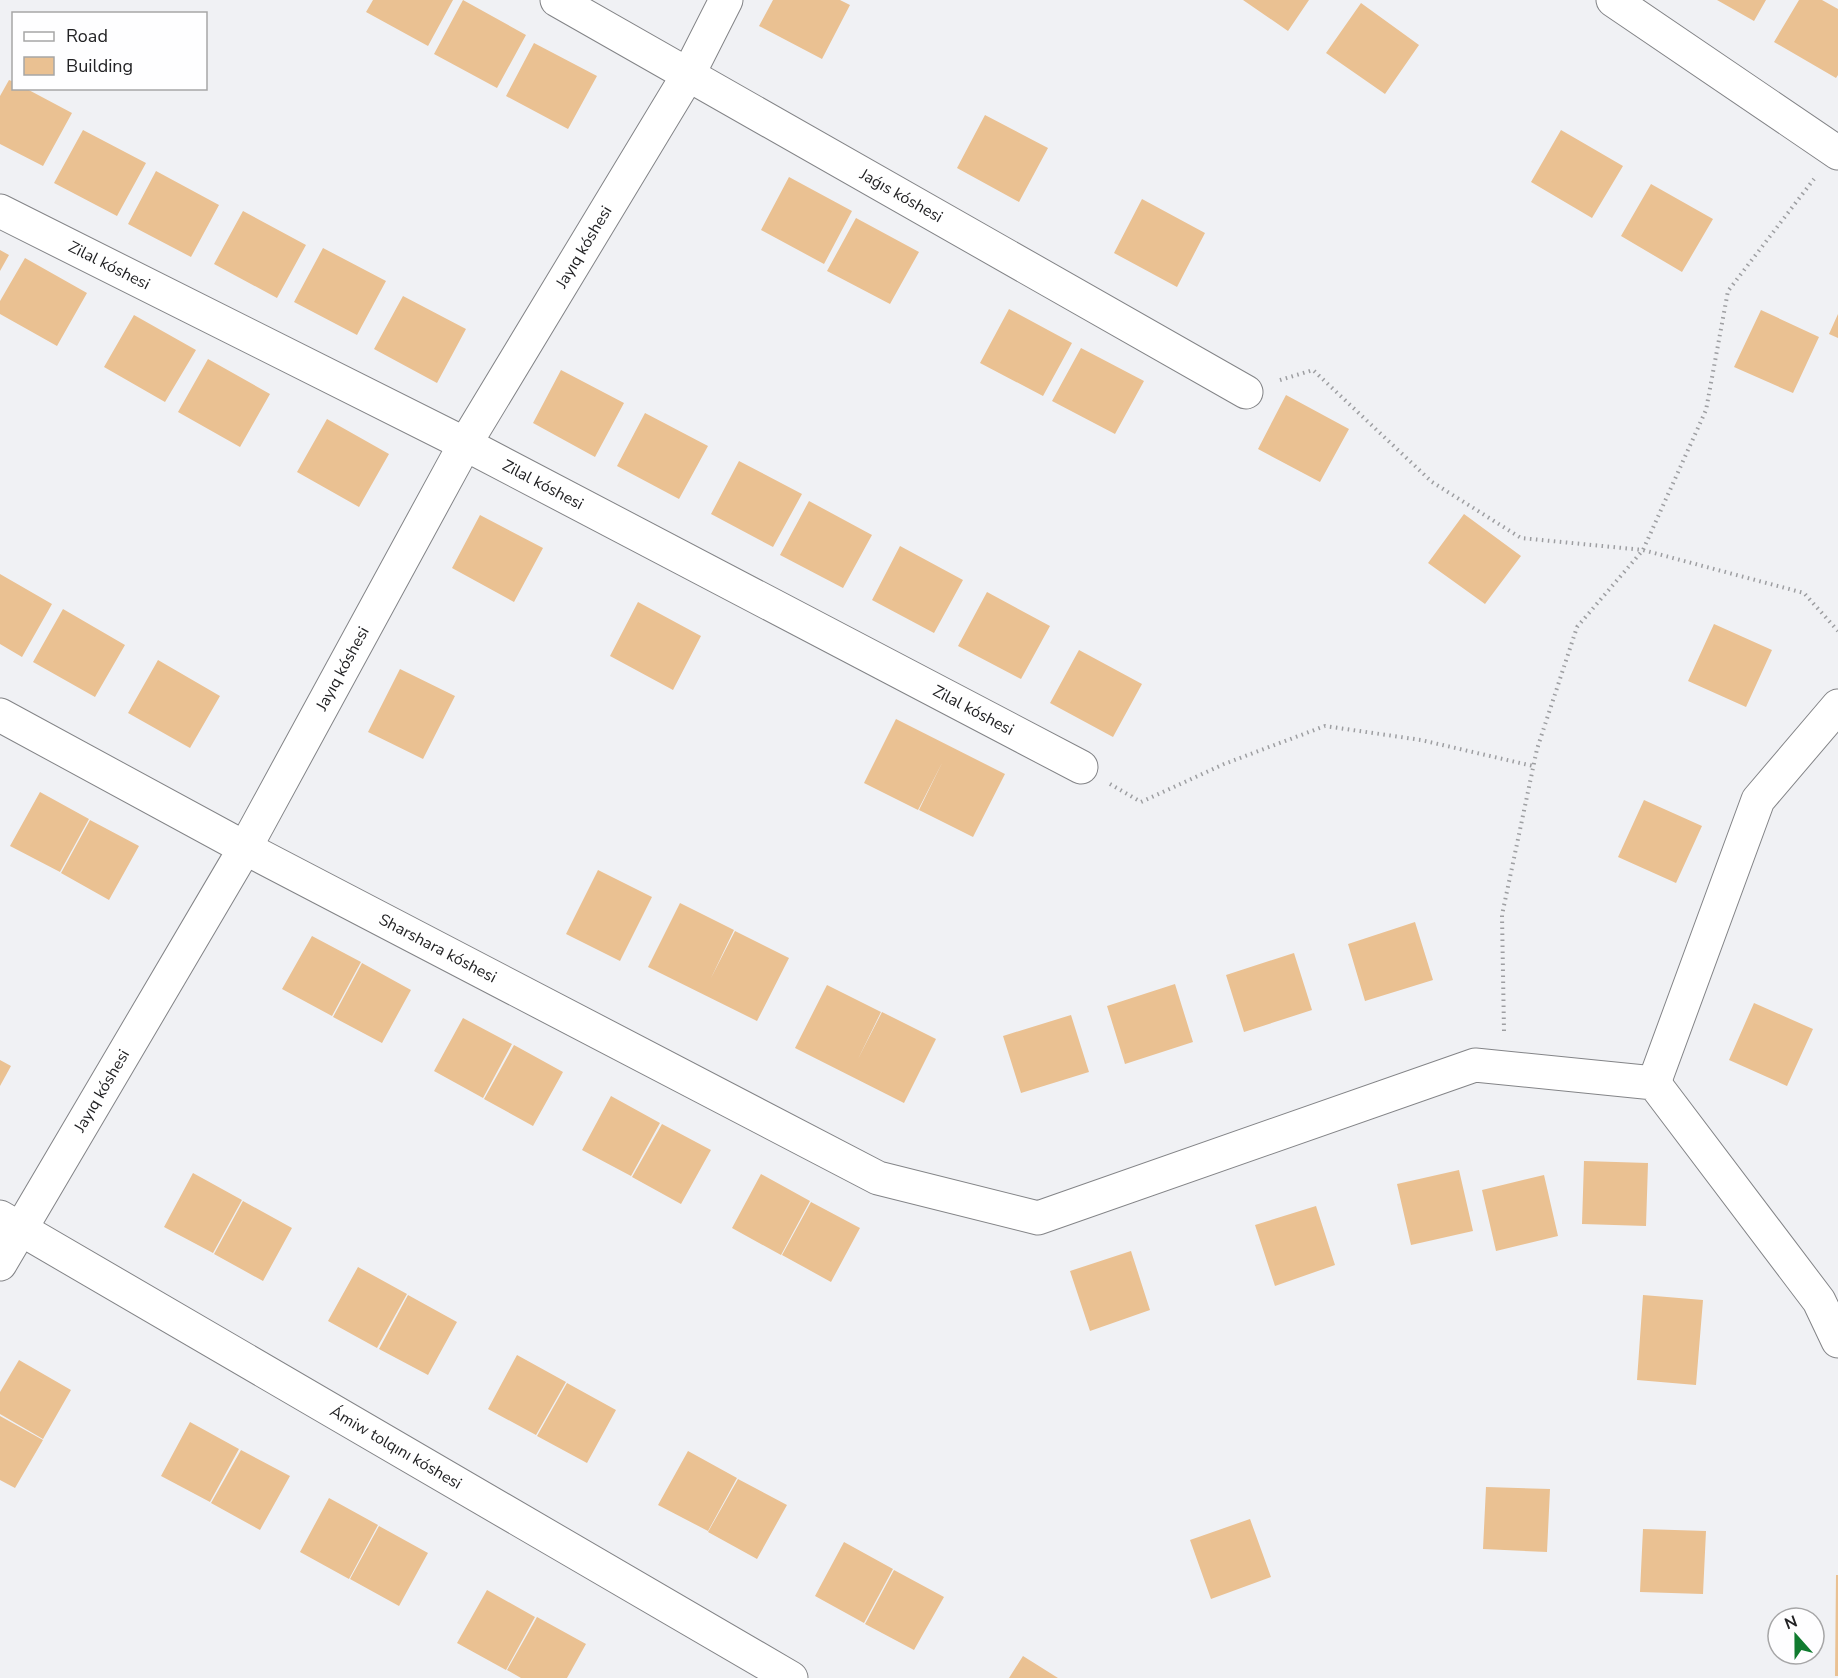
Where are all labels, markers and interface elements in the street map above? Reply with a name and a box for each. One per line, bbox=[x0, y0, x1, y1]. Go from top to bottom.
legend bbox=[12, 12, 207, 90]
text: Road bbox=[66, 24, 108, 48]
text: Building bbox=[66, 54, 133, 78]
street label: Jaǵıs kóshesi bbox=[855, 163, 947, 228]
street label: Jayıq kóshesi bbox=[550, 202, 617, 293]
street label: Zilal kóshesi bbox=[64, 236, 154, 295]
street label: Zilal kóshesi bbox=[498, 454, 587, 515]
street label: Jayıq kóshesi bbox=[310, 623, 374, 715]
street label: Zilal kóshesi bbox=[929, 680, 1018, 741]
street label: Sharshara kóshesi bbox=[375, 909, 500, 988]
street label: Jayıq kóshesi bbox=[69, 1045, 135, 1137]
street label: Ámiw tolqını kóshesi bbox=[326, 1401, 466, 1495]
north arrow bbox=[1766, 1606, 1826, 1666]
text: N bbox=[1781, 1611, 1801, 1635]

